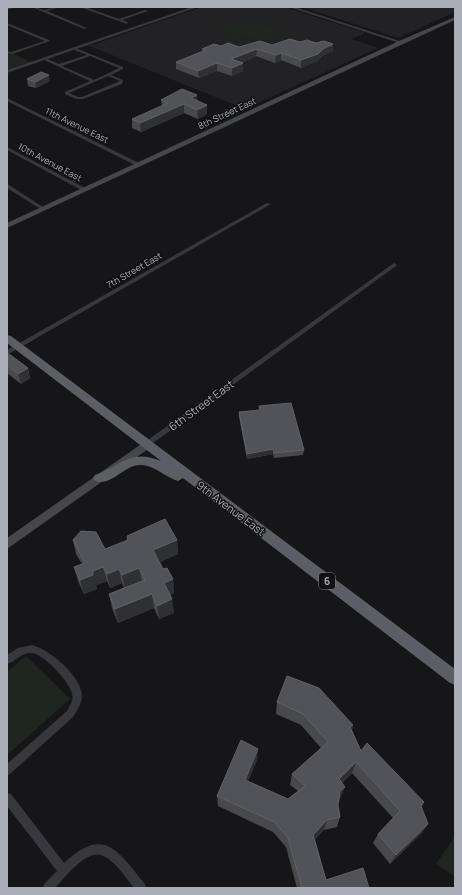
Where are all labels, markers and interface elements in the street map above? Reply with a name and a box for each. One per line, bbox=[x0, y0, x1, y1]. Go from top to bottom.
street label: 8th Street East bbox=[196, 94, 259, 132]
street label: 11th Avenue East bbox=[43, 104, 111, 146]
street label: 10th Avenue East bbox=[16, 140, 85, 185]
street label: 7th Street East bbox=[104, 249, 164, 291]
street label: 6th Street East bbox=[165, 376, 237, 434]
street label: 9th Avenue East bbox=[194, 477, 268, 539]
road number: 6 bbox=[319, 573, 335, 589]

